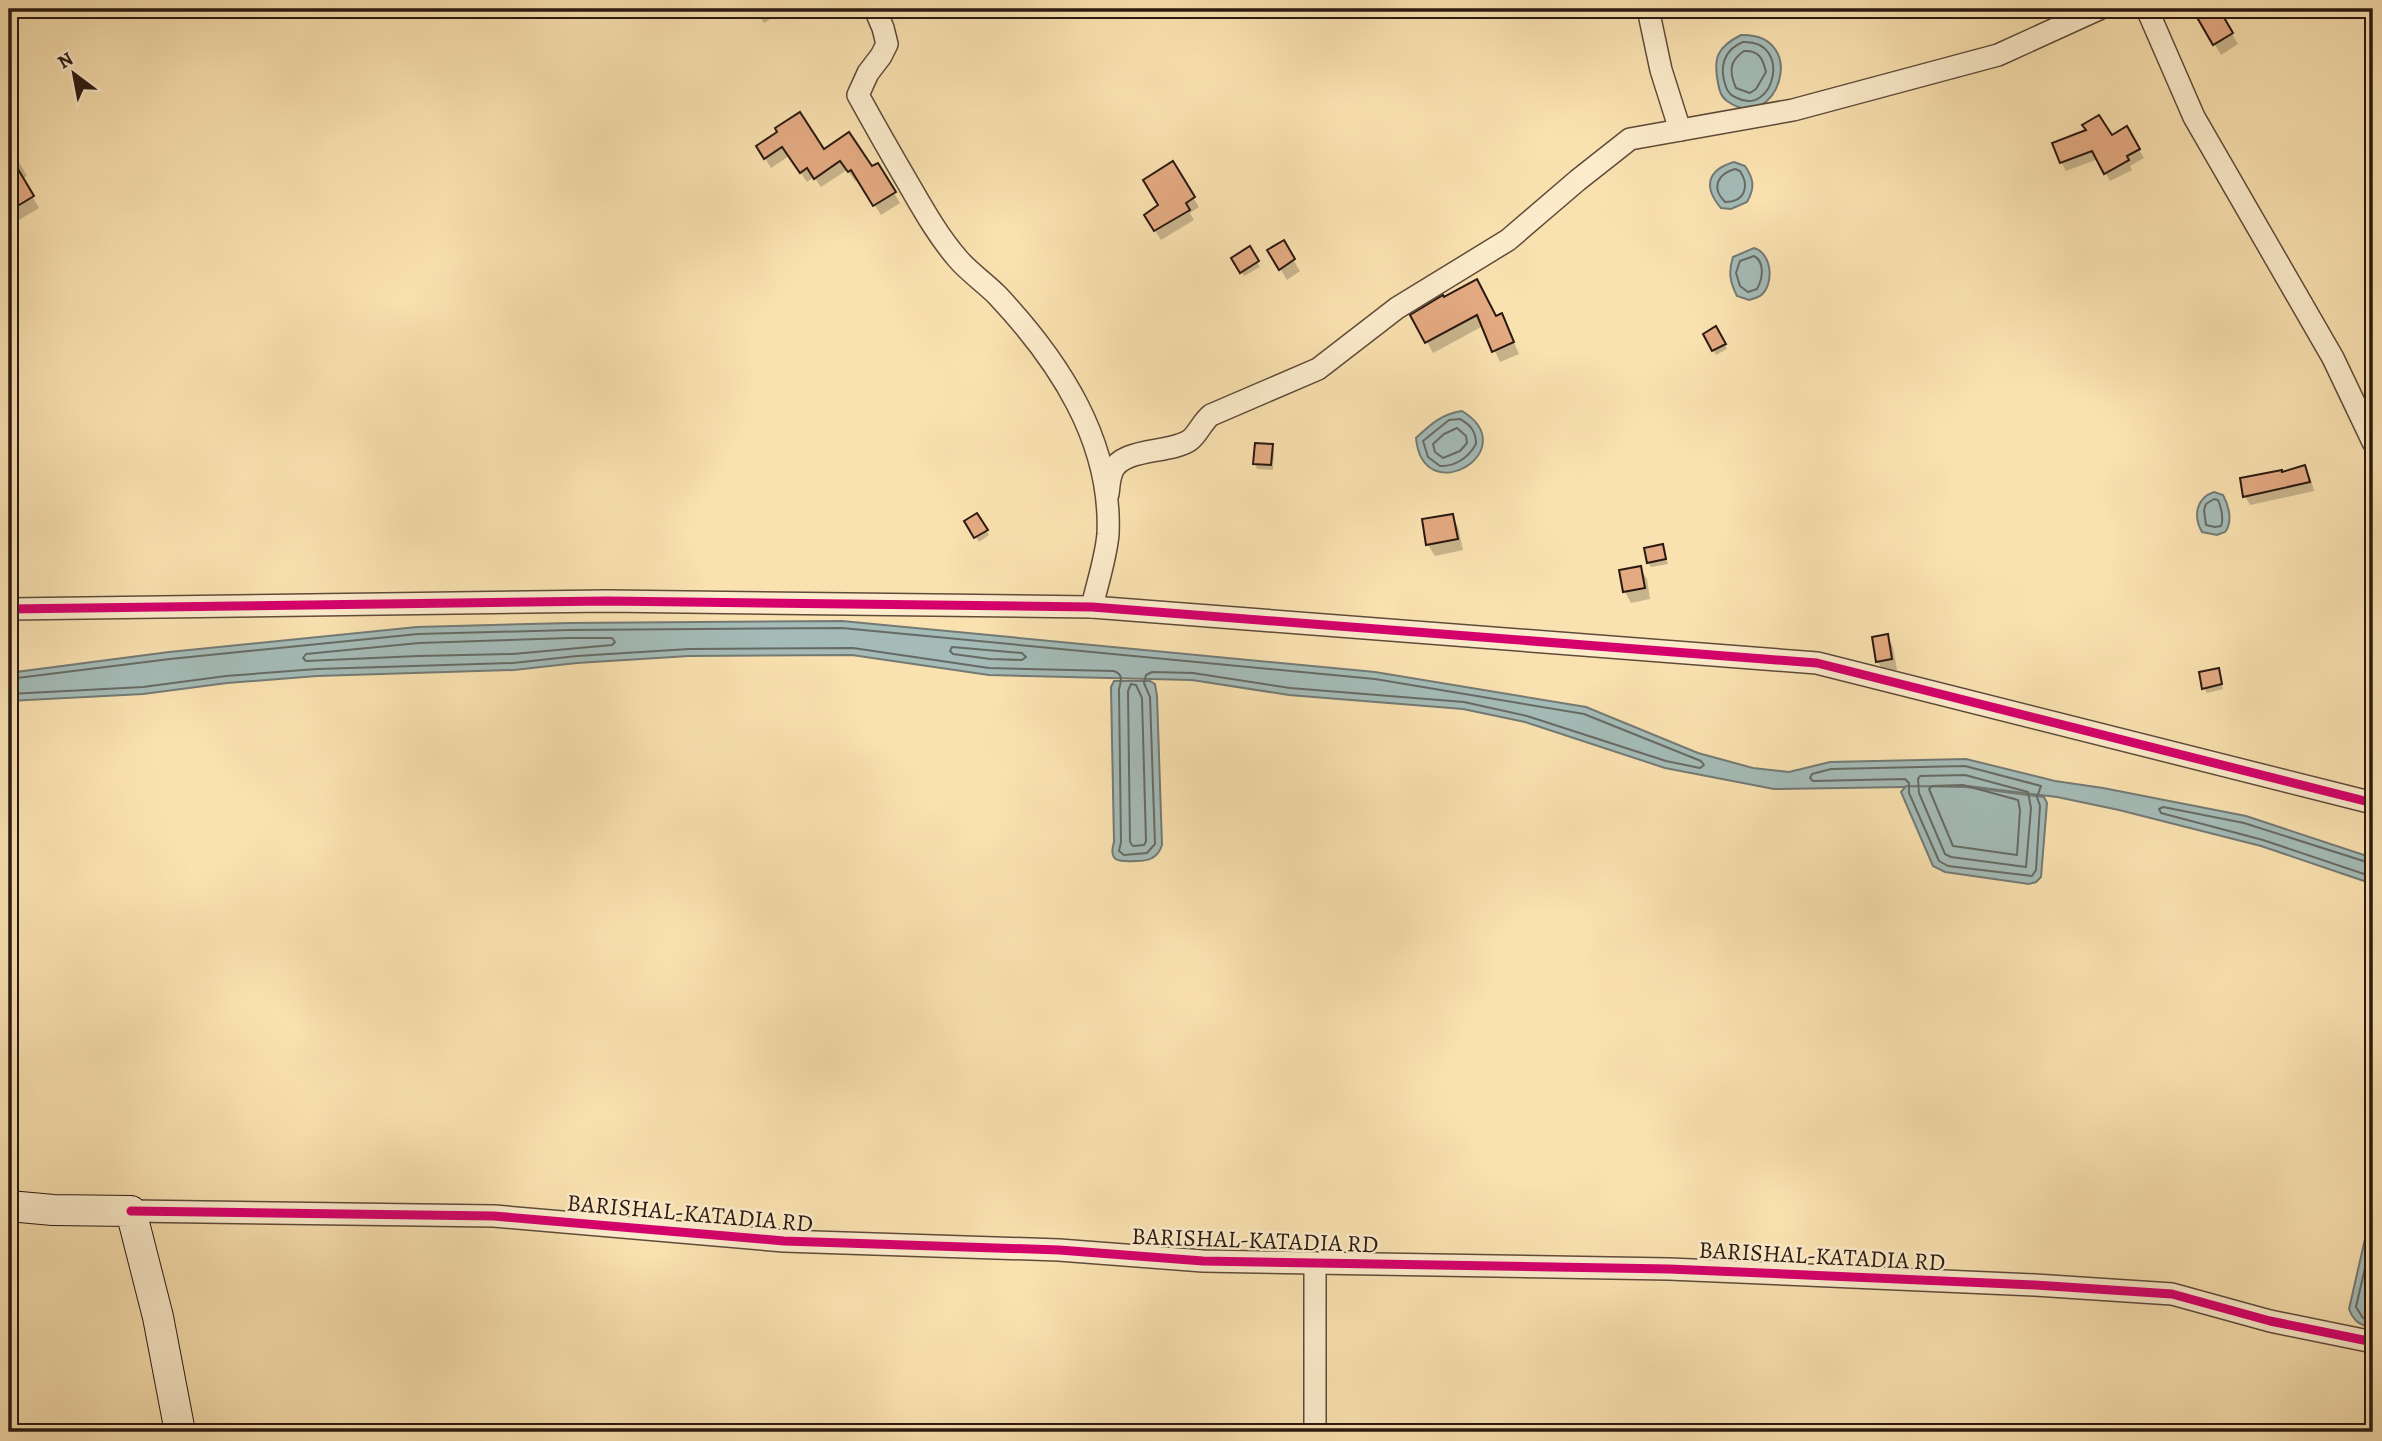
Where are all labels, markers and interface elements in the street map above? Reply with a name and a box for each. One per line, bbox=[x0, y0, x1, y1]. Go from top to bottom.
north arrow bbox=[38, 38, 108, 108]
text: N bbox=[53, 46, 78, 75]
street label: BARISHAL-KATADIA RD bbox=[566, 1186, 814, 1240]
street label: BARISHAL-KATADIA RD bbox=[1131, 1220, 1379, 1260]
street label: BARISHAL-KATADIA RD bbox=[1698, 1234, 1946, 1278]

